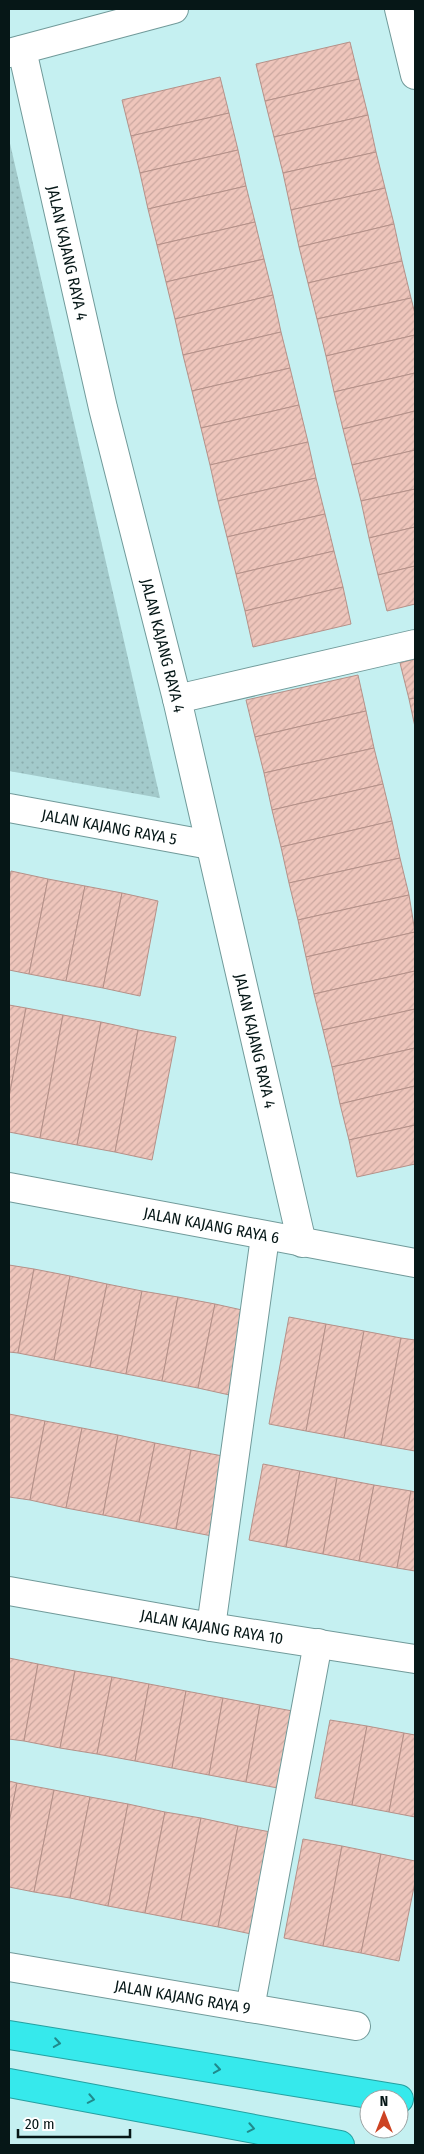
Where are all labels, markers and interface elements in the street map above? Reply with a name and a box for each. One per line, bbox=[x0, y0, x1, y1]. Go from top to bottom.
street label: JALAN KAJANG RAYA 4 bbox=[43, 184, 92, 322]
street label: JALAN KAJANG RAYA 4 bbox=[137, 576, 189, 715]
street label: JALAN KAJANG RAYA 5 bbox=[40, 805, 179, 848]
street label: JALAN KAJANG RAYA 4 bbox=[231, 972, 280, 1110]
street label: JALAN KAJANG RAYA 6 bbox=[142, 1203, 281, 1247]
street label: JALAN KAJANG RAYA 10 bbox=[139, 1605, 285, 1648]
street label: JALAN KAJANG RAYA 9 bbox=[113, 1976, 252, 2017]
one-way arrow bbox=[53, 2037, 61, 2048]
one-way arrow bbox=[213, 2064, 222, 2074]
north arrow bbox=[359, 2089, 409, 2139]
one-way arrow bbox=[87, 2093, 95, 2103]
text: N bbox=[380, 2093, 388, 2110]
scale bar bbox=[18, 2106, 130, 2138]
text: 20 m bbox=[25, 2115, 55, 2133]
one-way arrow bbox=[246, 2123, 255, 2133]

